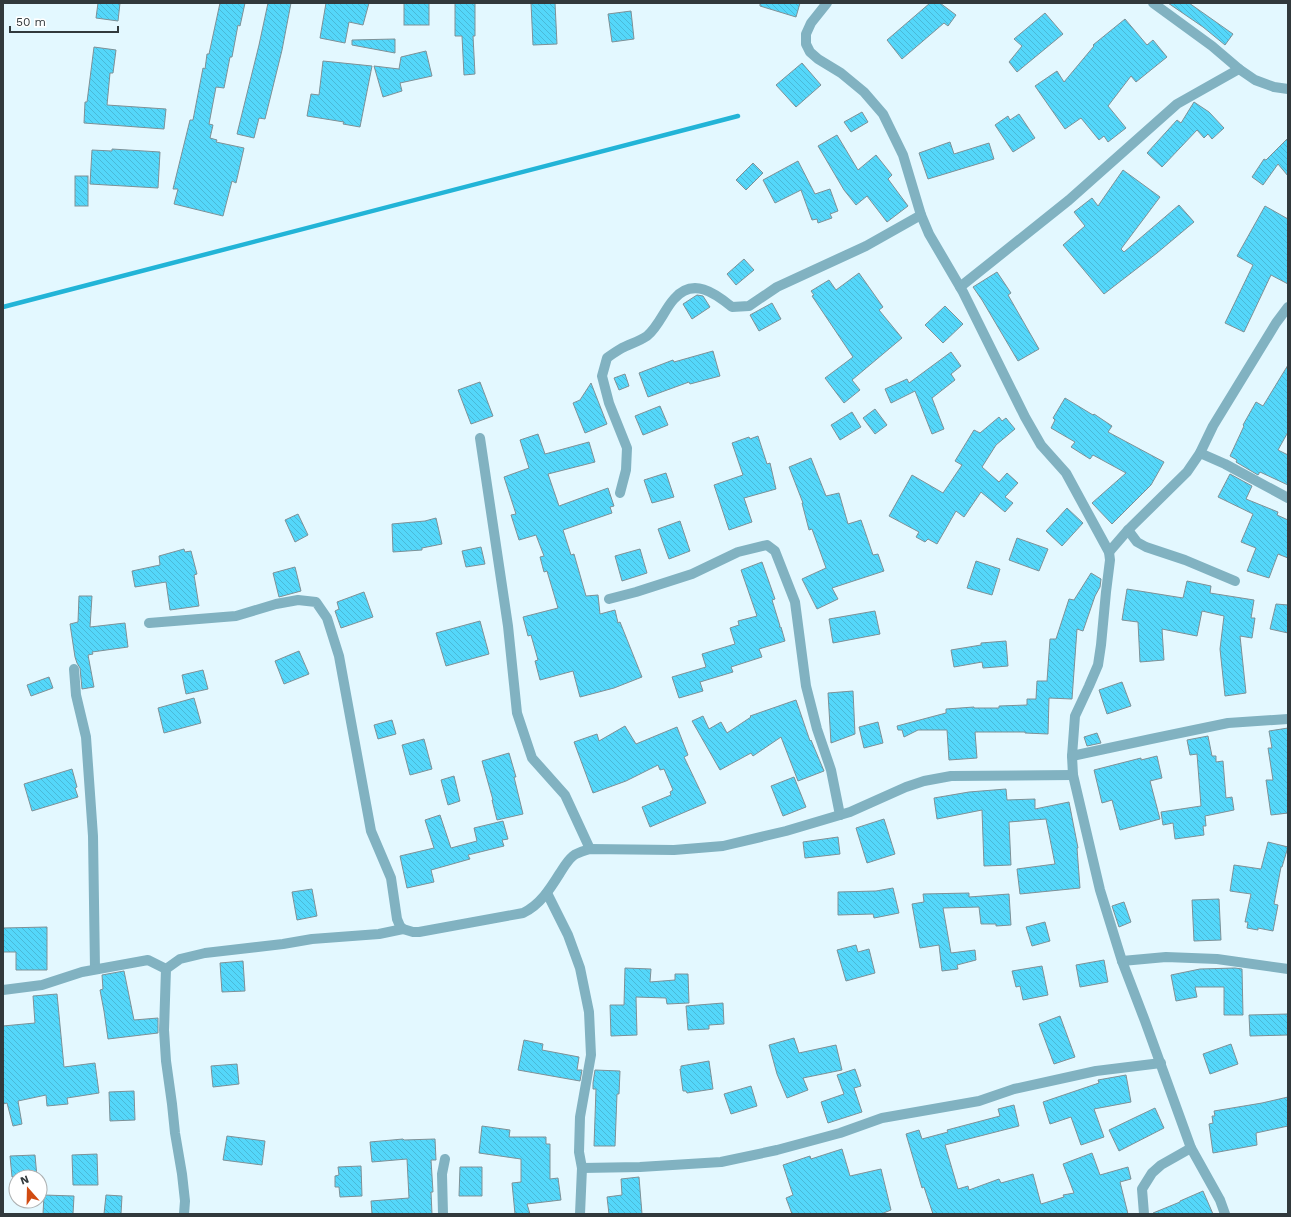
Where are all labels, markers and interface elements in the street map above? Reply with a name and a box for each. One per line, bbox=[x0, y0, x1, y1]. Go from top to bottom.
scale bar bbox=[10, 8, 118, 34]
text: 50 m bbox=[16, 15, 46, 29]
north arrow bbox=[8, 1169, 48, 1209]
text: N bbox=[19, 1173, 31, 1188]

